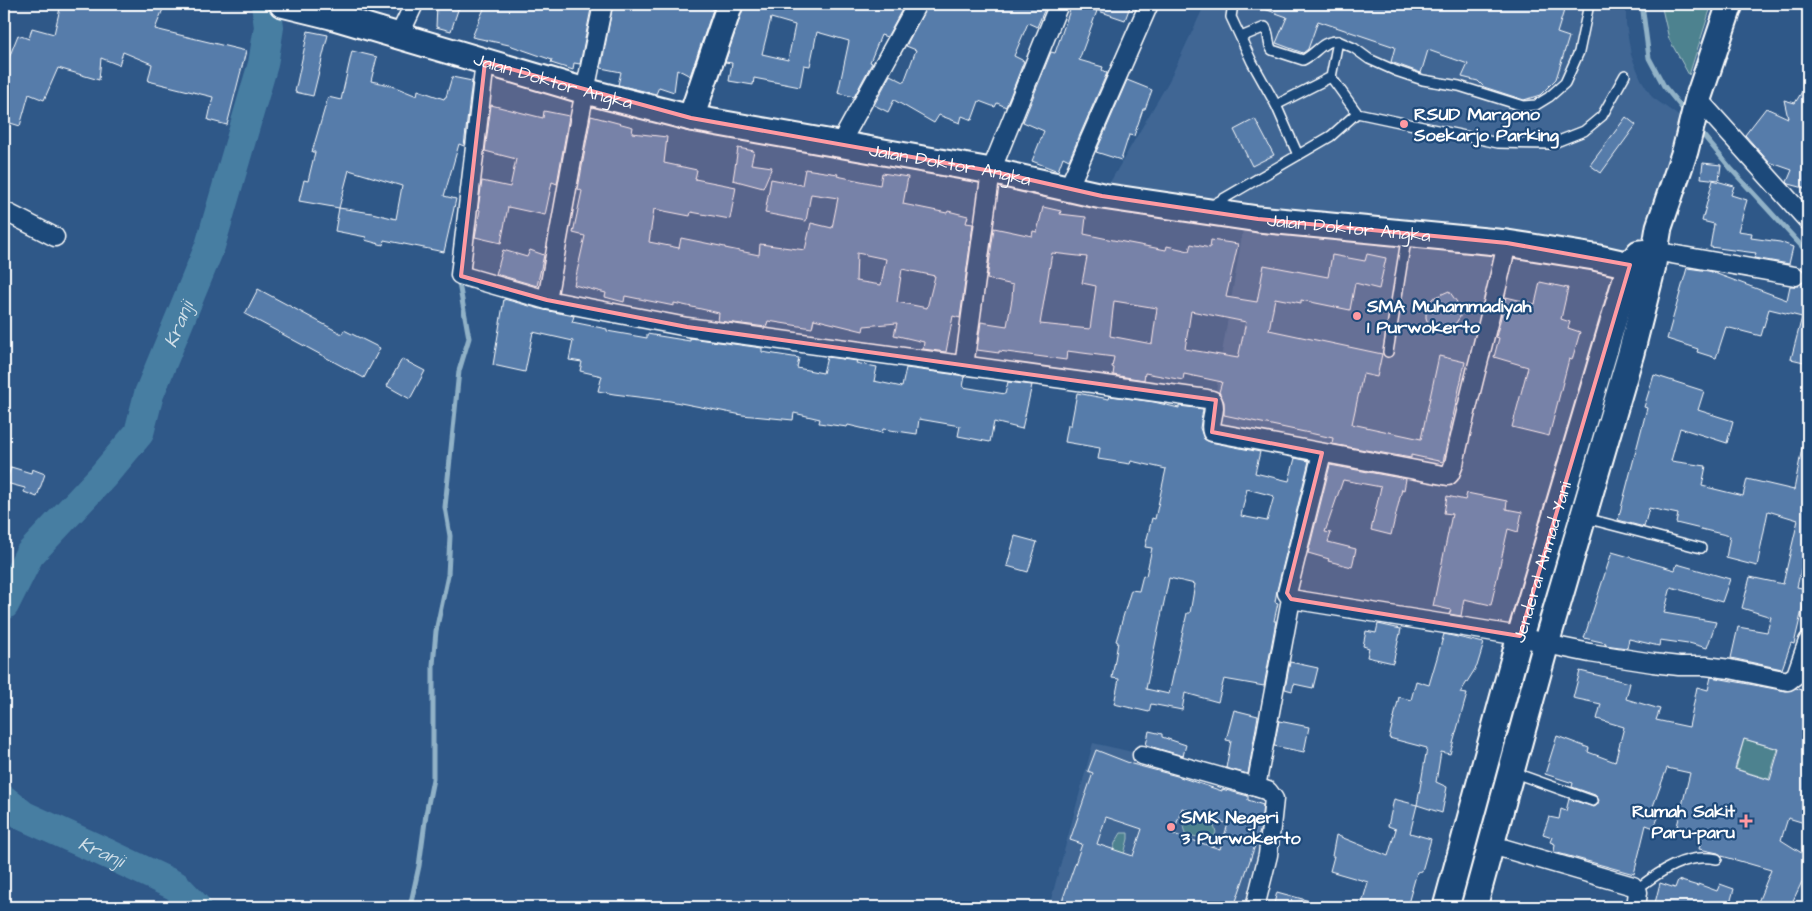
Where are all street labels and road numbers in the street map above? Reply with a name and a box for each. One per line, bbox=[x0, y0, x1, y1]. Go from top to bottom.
street label: Jalan Doktor Angka bbox=[471, 47, 635, 116]
street label: Jalan Doktor Angka bbox=[867, 138, 1034, 193]
street label: Jalan Doktor Angka bbox=[1266, 208, 1432, 249]
street label: Jenderal Ahmad Yani bbox=[1507, 478, 1578, 646]

